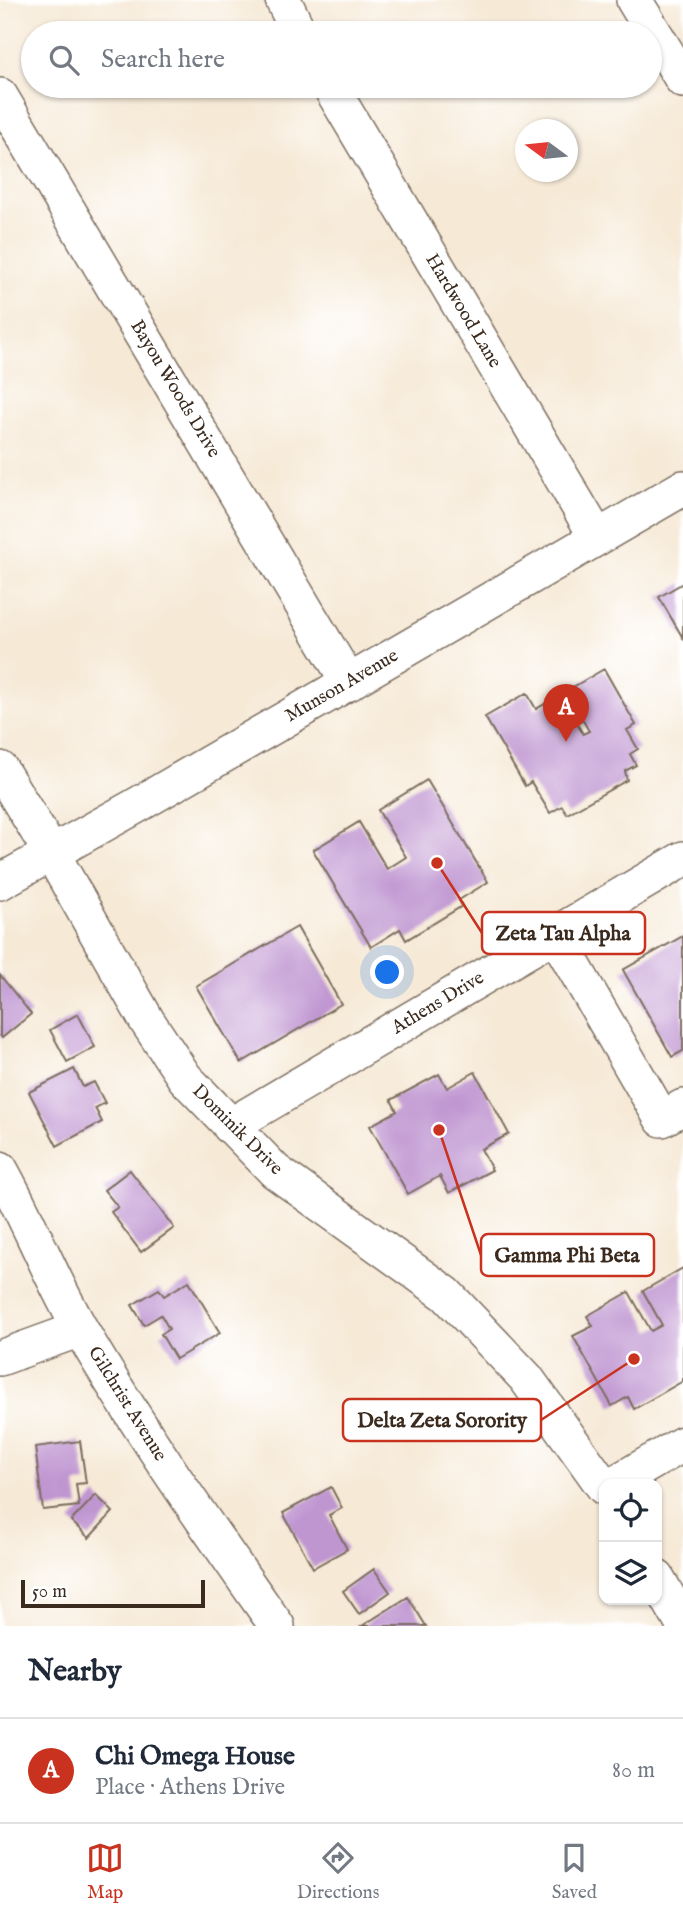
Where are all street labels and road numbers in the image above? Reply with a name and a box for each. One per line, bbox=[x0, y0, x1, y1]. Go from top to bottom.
street label: Hardwood Lane bbox=[419, 249, 507, 373]
street label: Bayou Woods Drive bbox=[124, 316, 226, 463]
street label: Munson Avenue bbox=[281, 644, 403, 728]
street label: Athens Drive bbox=[387, 966, 489, 1040]
street label: Dominik Drive bbox=[186, 1079, 288, 1181]
street label: Gilchrist Avenue bbox=[82, 1342, 172, 1466]

